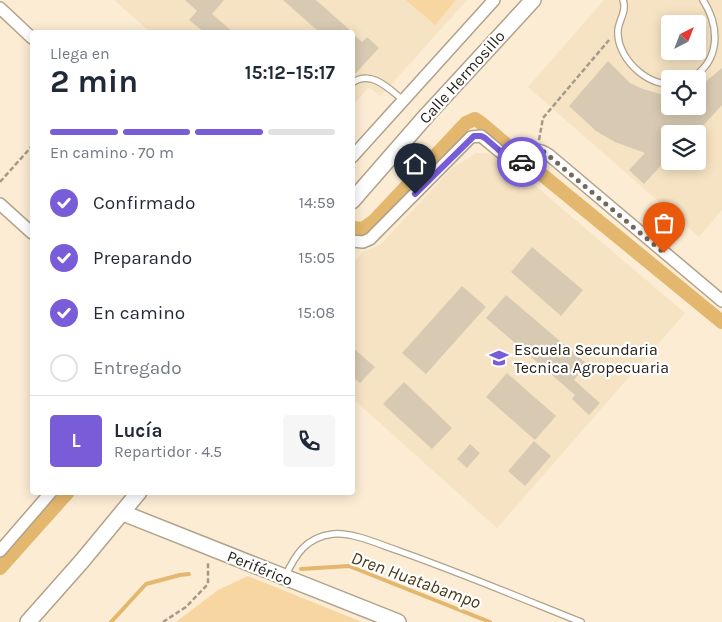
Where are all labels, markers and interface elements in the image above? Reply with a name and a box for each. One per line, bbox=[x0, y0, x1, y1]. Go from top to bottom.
north arrow bbox=[661, 15, 706, 60]
map controls bbox=[661, 15, 706, 170]
street label: Calle Hermosillo bbox=[415, 26, 509, 128]
text: Llega en bbox=[50, 44, 110, 63]
text: 15:12–15:17 bbox=[245, 62, 335, 84]
text: 2 min bbox=[50, 63, 138, 100]
button: locate bbox=[661, 70, 706, 115]
button: layers bbox=[661, 125, 706, 170]
courier bbox=[497, 137, 547, 187]
text: En camino · 70 m bbox=[50, 143, 174, 162]
pin bbox=[394, 143, 436, 194]
icon: car bbox=[508, 148, 536, 176]
icon: home bbox=[401, 150, 429, 178]
icon: check bbox=[50, 189, 78, 217]
text: Confirmado bbox=[93, 192, 195, 214]
text: 14:59 bbox=[299, 193, 335, 212]
pin bbox=[643, 202, 685, 253]
icon: bag bbox=[650, 209, 678, 237]
icon: check bbox=[50, 244, 78, 272]
text: Preparando bbox=[93, 247, 192, 269]
text: 15:05 bbox=[298, 248, 335, 267]
icon: check bbox=[50, 299, 78, 327]
text: En camino bbox=[93, 302, 185, 324]
text: 15:08 bbox=[298, 303, 335, 322]
place label: Escuela Secundaria Tecnica Agropecuaria bbox=[514, 340, 669, 377]
school or university icon: Escuela Secundaria Tecnica Agropecuaria bbox=[488, 347, 510, 369]
text: Entregado bbox=[93, 357, 182, 379]
button: phone bbox=[283, 415, 335, 467]
text: Lucía bbox=[114, 420, 163, 442]
text: L bbox=[71, 430, 81, 452]
text: Repartidor · 4.5 bbox=[114, 442, 222, 461]
street label: Periférico bbox=[225, 546, 295, 590]
water label: Dren Huatabampo bbox=[348, 546, 484, 614]

